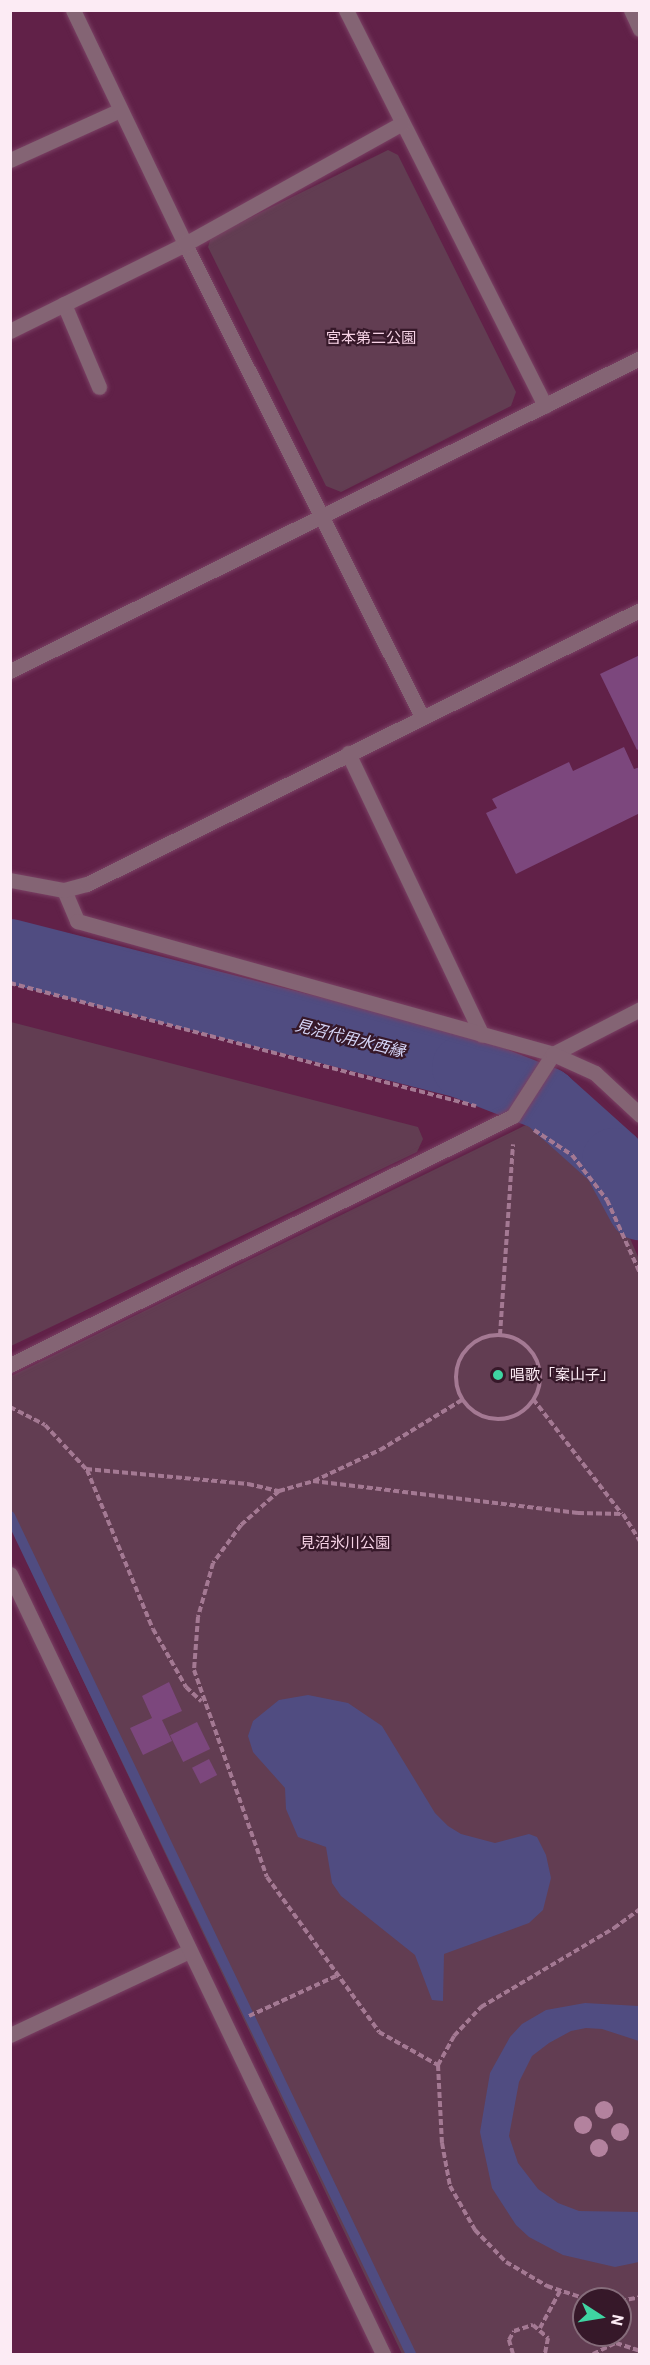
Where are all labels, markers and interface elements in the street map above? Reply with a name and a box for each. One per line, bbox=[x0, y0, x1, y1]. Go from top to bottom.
park label: 宮本第二公園 bbox=[326, 329, 416, 347]
water label: 見沼代用水西縁 bbox=[293, 1015, 407, 1061]
place label: 唱歌「案山子」 bbox=[510, 1366, 615, 1384]
marker: 唱歌「案山子」 bbox=[491, 1368, 505, 1382]
park label: 見沼氷川公園 bbox=[300, 1534, 390, 1552]
north arrow bbox=[572, 2287, 632, 2347]
text: N bbox=[608, 2313, 629, 2328]

